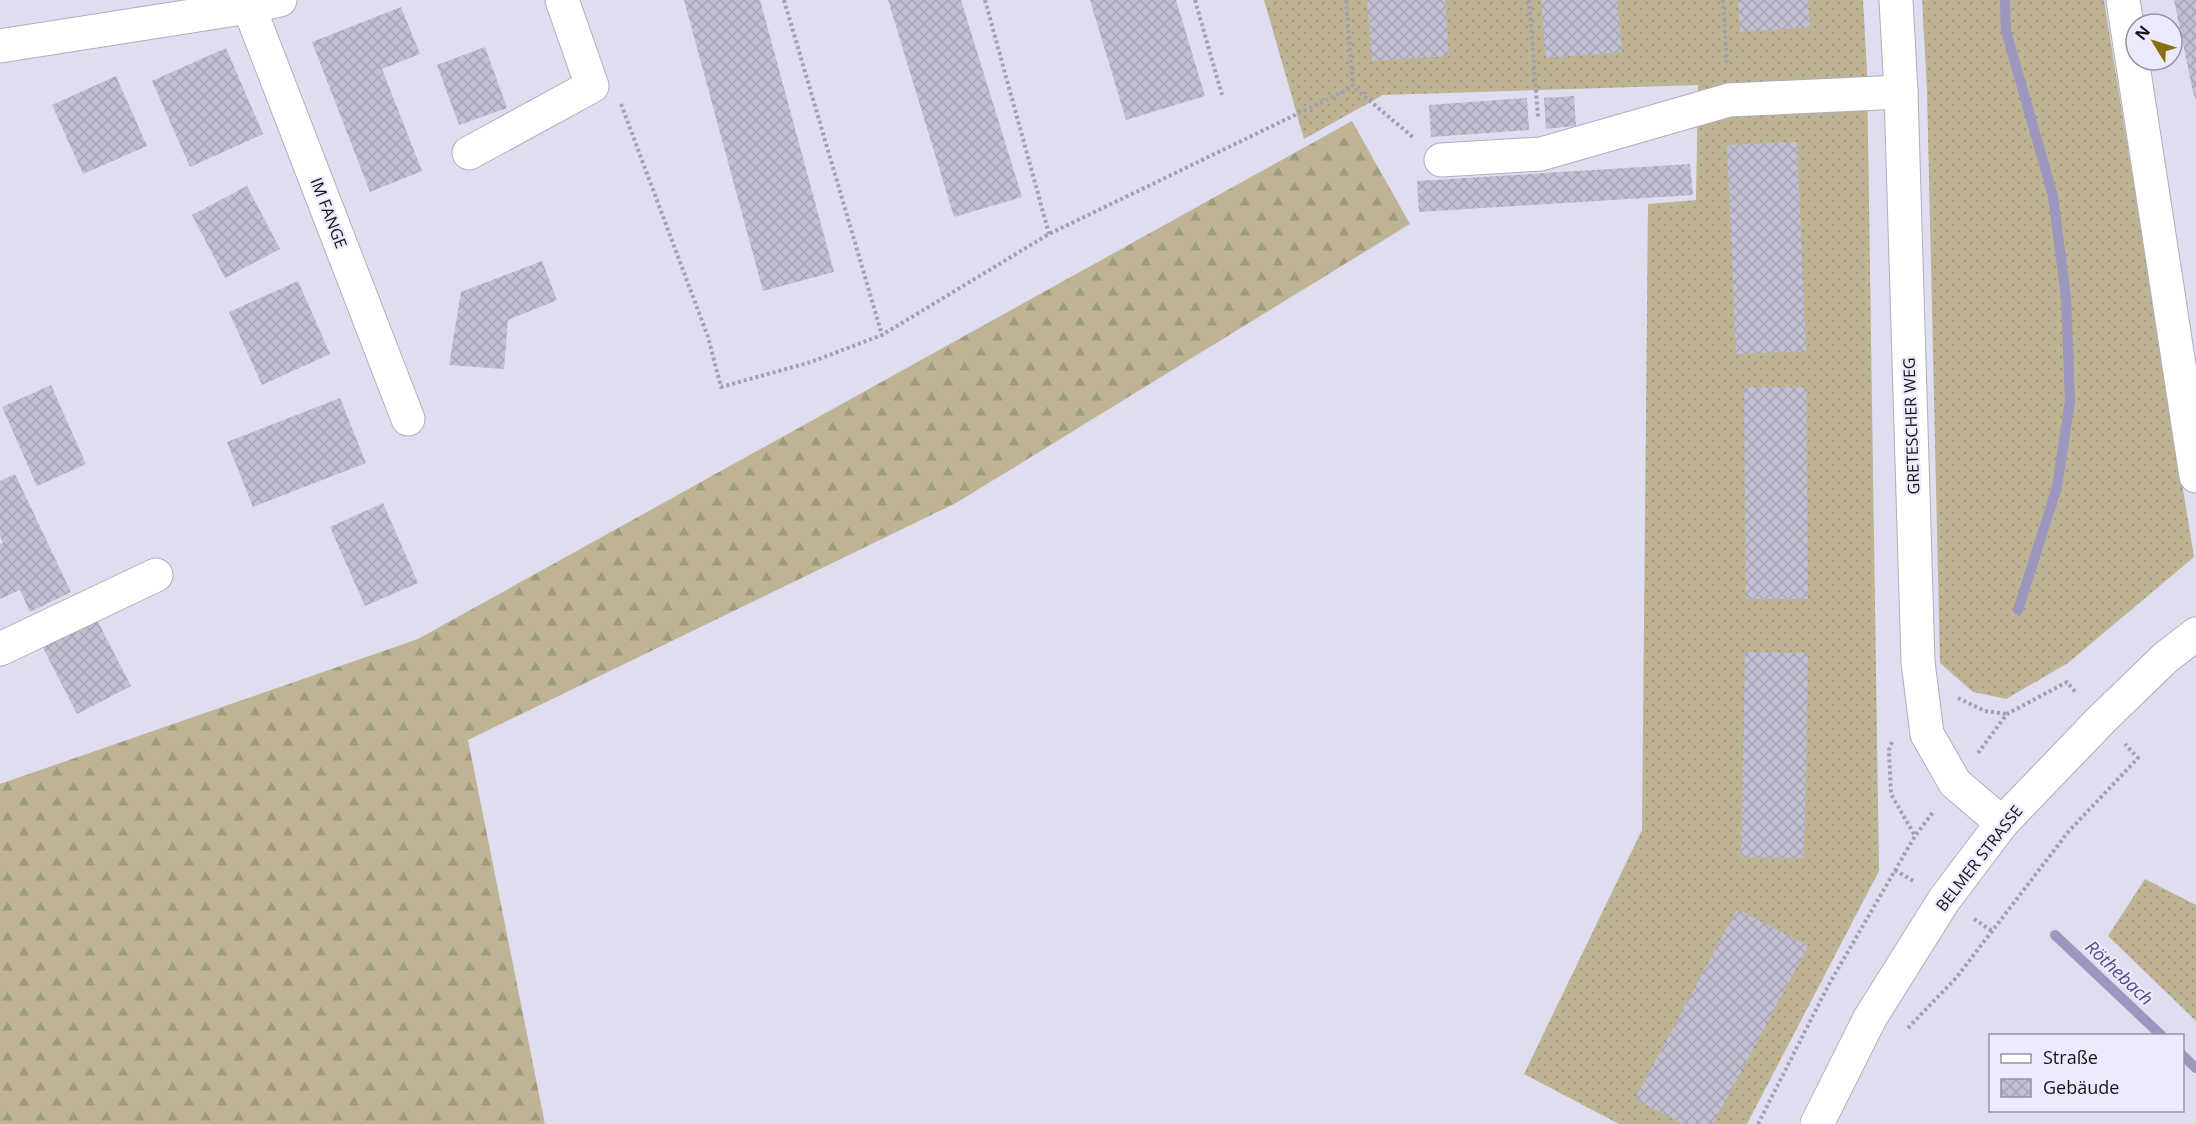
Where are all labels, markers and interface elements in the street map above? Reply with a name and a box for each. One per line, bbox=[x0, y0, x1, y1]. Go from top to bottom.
north arrow bbox=[2124, 12, 2184, 72]
text: N bbox=[2130, 21, 2155, 45]
street label: IM FANGE bbox=[305, 175, 353, 251]
street label: GRETESCHER WEG bbox=[1898, 357, 1924, 495]
street label: BELMER STRASSE bbox=[1931, 800, 2027, 916]
water label: Röthebach bbox=[2080, 935, 2159, 1010]
legend bbox=[1989, 1034, 2184, 1112]
text: Straße bbox=[2043, 1045, 2098, 1069]
text: Gebäude bbox=[2043, 1075, 2119, 1099]

